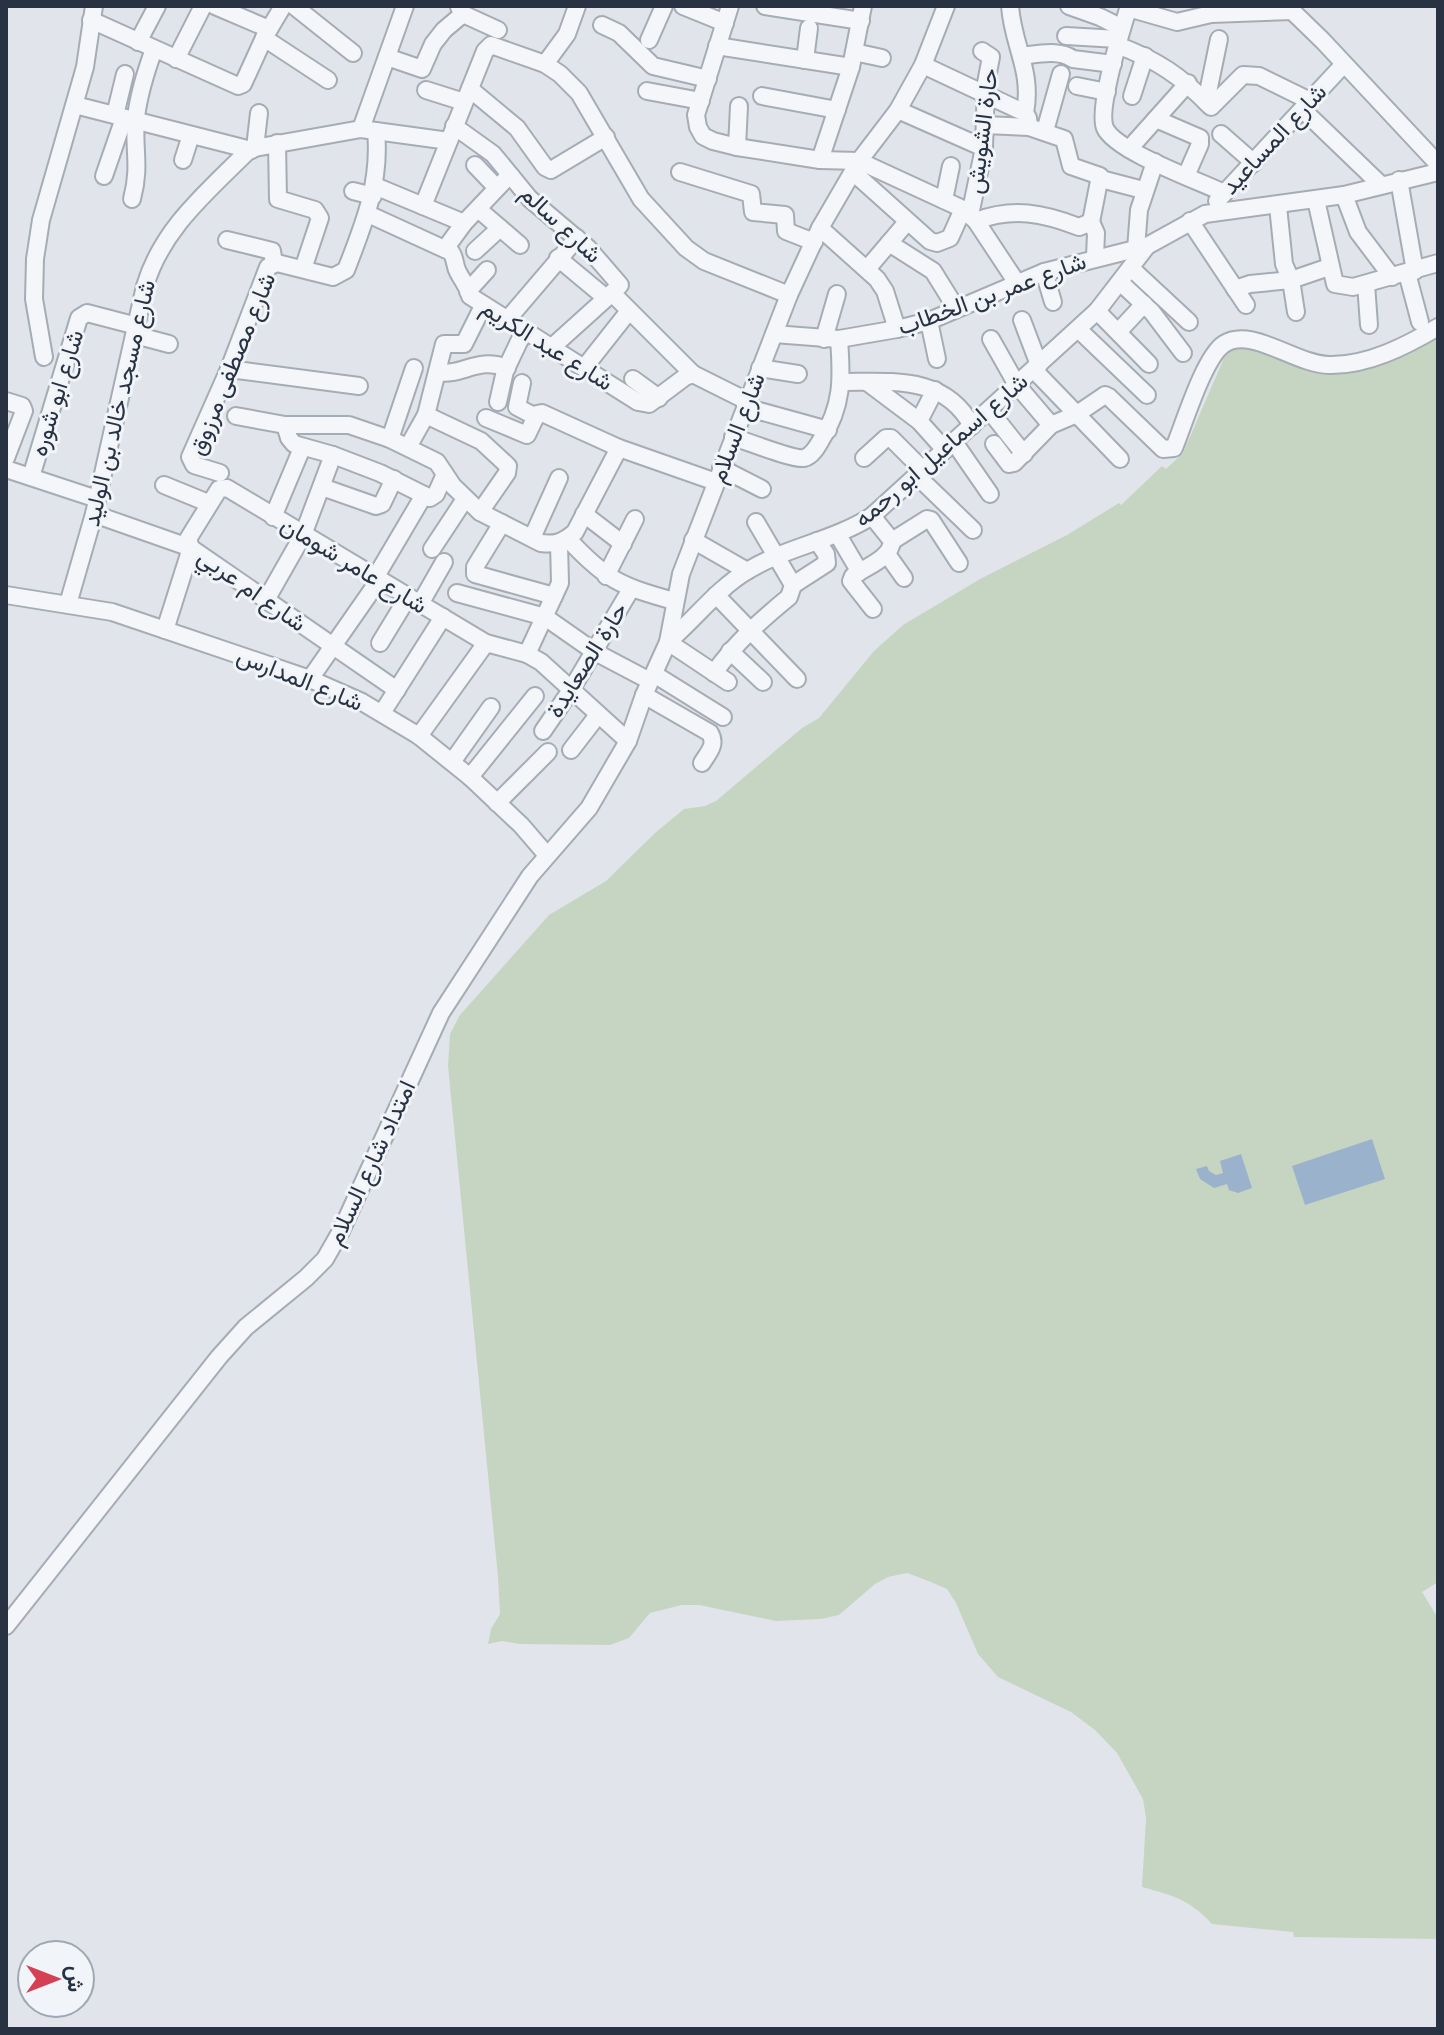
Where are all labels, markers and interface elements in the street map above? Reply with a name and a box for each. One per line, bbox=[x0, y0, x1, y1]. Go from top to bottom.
street label: حارة الشويش bbox=[959, 66, 1005, 196]
street label: شارع المساعيد bbox=[1215, 77, 1334, 201]
street label: شارع سالم bbox=[513, 178, 608, 270]
street label: شارع عمر بن الخطاب bbox=[894, 246, 1091, 343]
street label: شارع مصطفى مرزوق bbox=[182, 268, 283, 460]
street label: شارع مسجد خالد بن الوليد bbox=[76, 277, 163, 529]
street label: شارع عبد الكريم bbox=[475, 292, 619, 398]
street label: شارع ابو شوره bbox=[24, 326, 91, 460]
street label: شارع اسماعيل ابو رحمه bbox=[848, 366, 1035, 534]
street label: شارع السلام bbox=[702, 369, 773, 488]
street label: شارع عامر شومان bbox=[275, 509, 433, 621]
street label: شارع ام عربي bbox=[189, 542, 312, 642]
street label: حارة الصعايدة bbox=[540, 597, 634, 723]
street label: شارع المدارس bbox=[232, 640, 367, 719]
street label: امتداد شارع السلام bbox=[320, 1076, 423, 1251]
north arrow bbox=[16, 1939, 96, 2019]
text: ش bbox=[62, 1966, 89, 1992]

